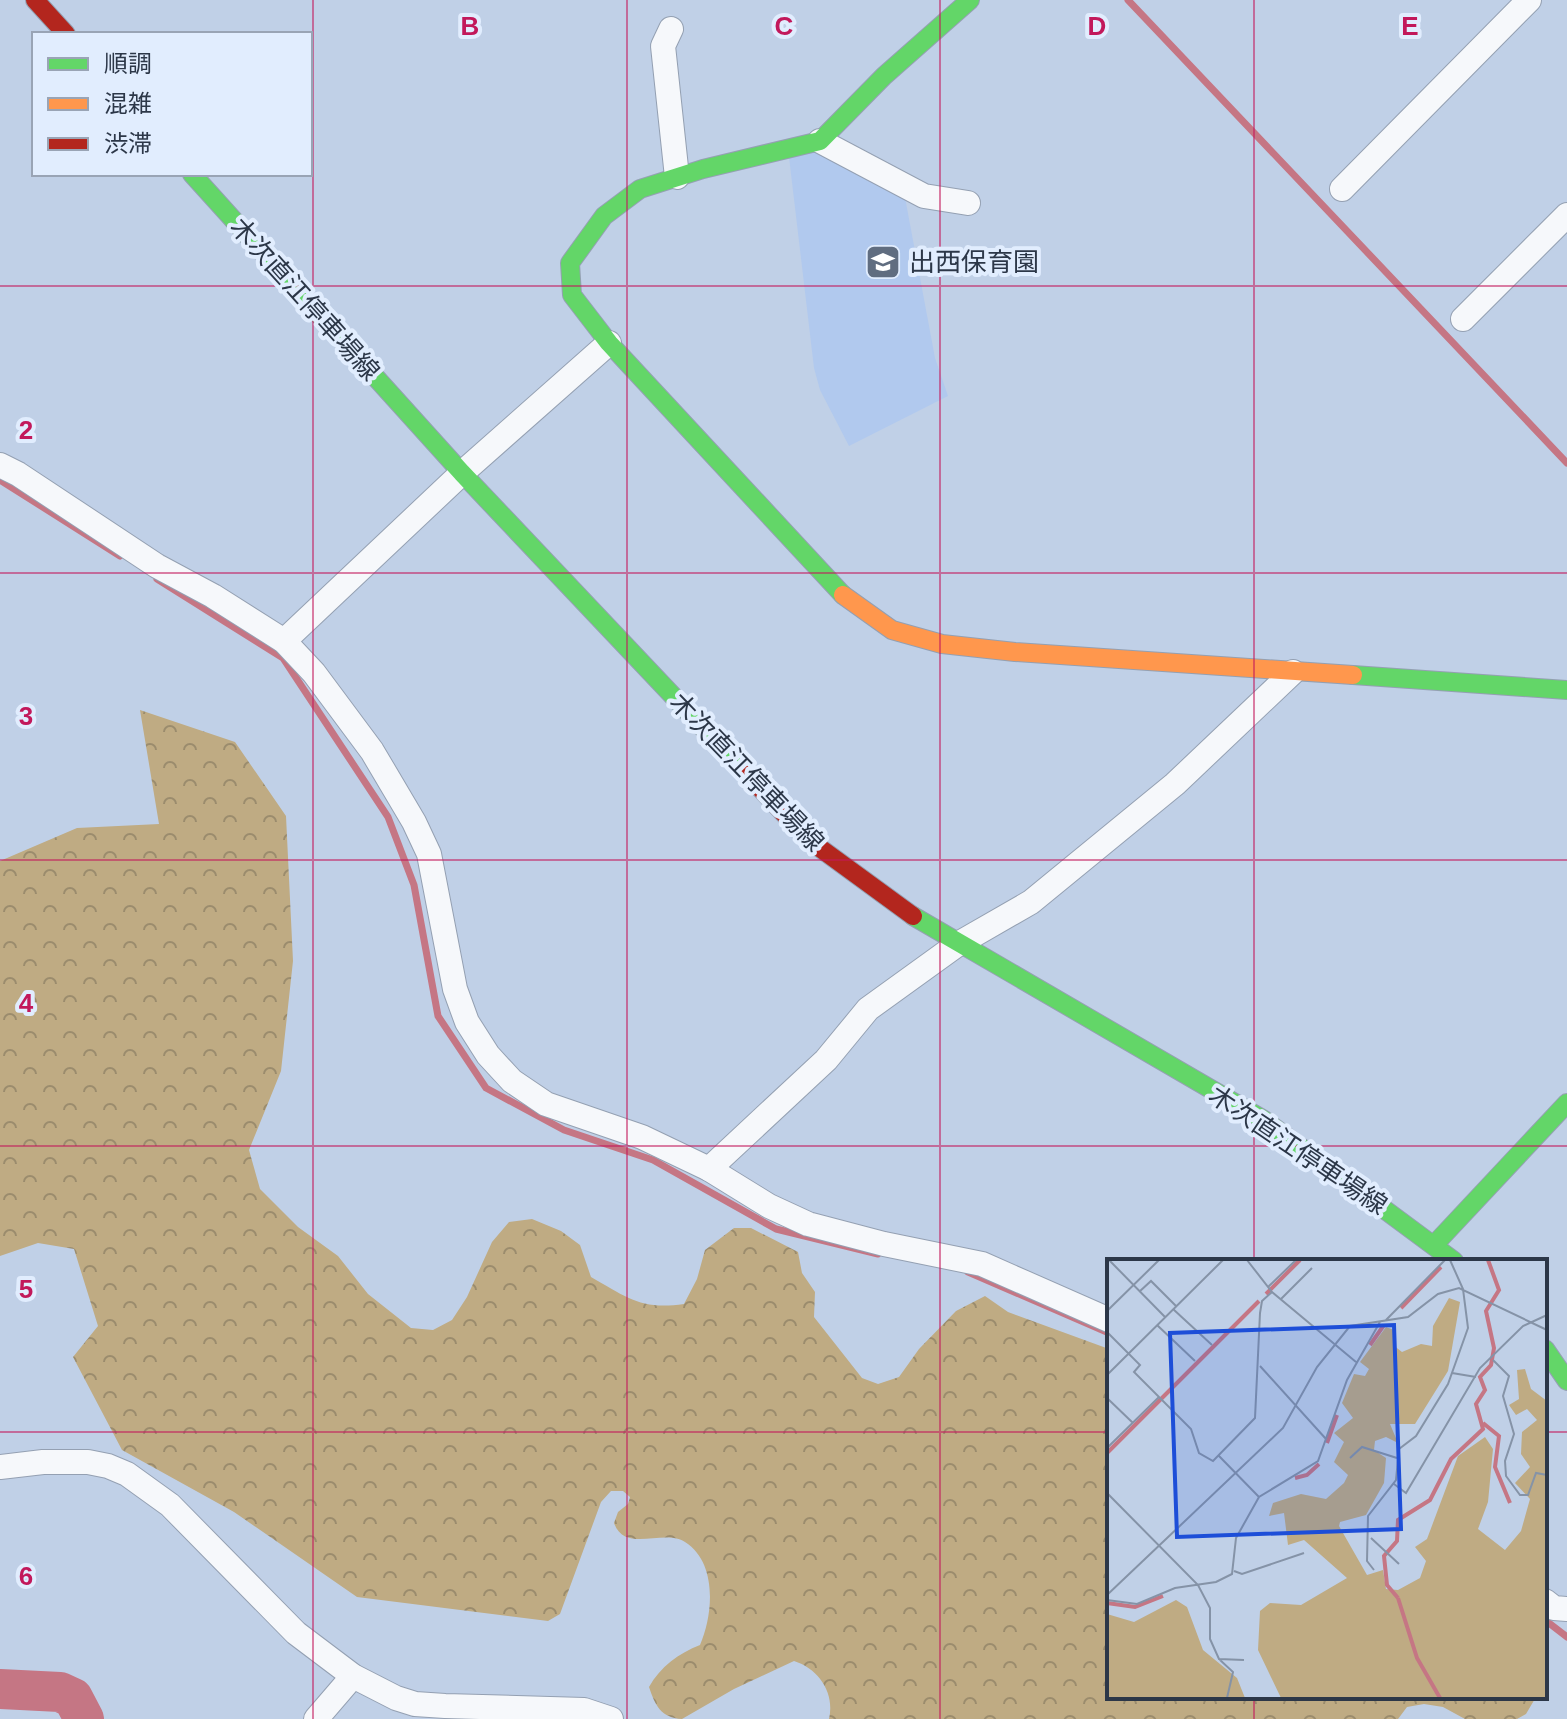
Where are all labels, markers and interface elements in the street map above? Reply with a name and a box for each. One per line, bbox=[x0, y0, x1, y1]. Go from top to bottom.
text: B bbox=[461, 11, 479, 41]
text: C bbox=[775, 11, 794, 41]
text: D bbox=[1088, 11, 1106, 41]
text: E bbox=[1401, 11, 1419, 41]
legend bbox=[32, 32, 312, 176]
text: 順調 bbox=[104, 50, 152, 77]
text: 混雑 bbox=[104, 90, 152, 117]
text: 渋滞 bbox=[104, 130, 152, 157]
street label: 木次直江停車場線 bbox=[224, 212, 386, 386]
school or university icon: 出西保育園 bbox=[864, 243, 902, 281]
place label: 出西保育園 bbox=[909, 247, 1039, 277]
text: 2 bbox=[19, 415, 33, 445]
street label: 木次直江停車場線 bbox=[664, 687, 830, 857]
text: 3 bbox=[19, 701, 33, 731]
text: 4 bbox=[19, 988, 34, 1018]
street label: 木次直江停車場線 bbox=[1203, 1079, 1393, 1221]
inset map bbox=[1107, 1259, 1547, 1699]
text: 5 bbox=[19, 1274, 33, 1304]
text: 6 bbox=[19, 1561, 33, 1591]

